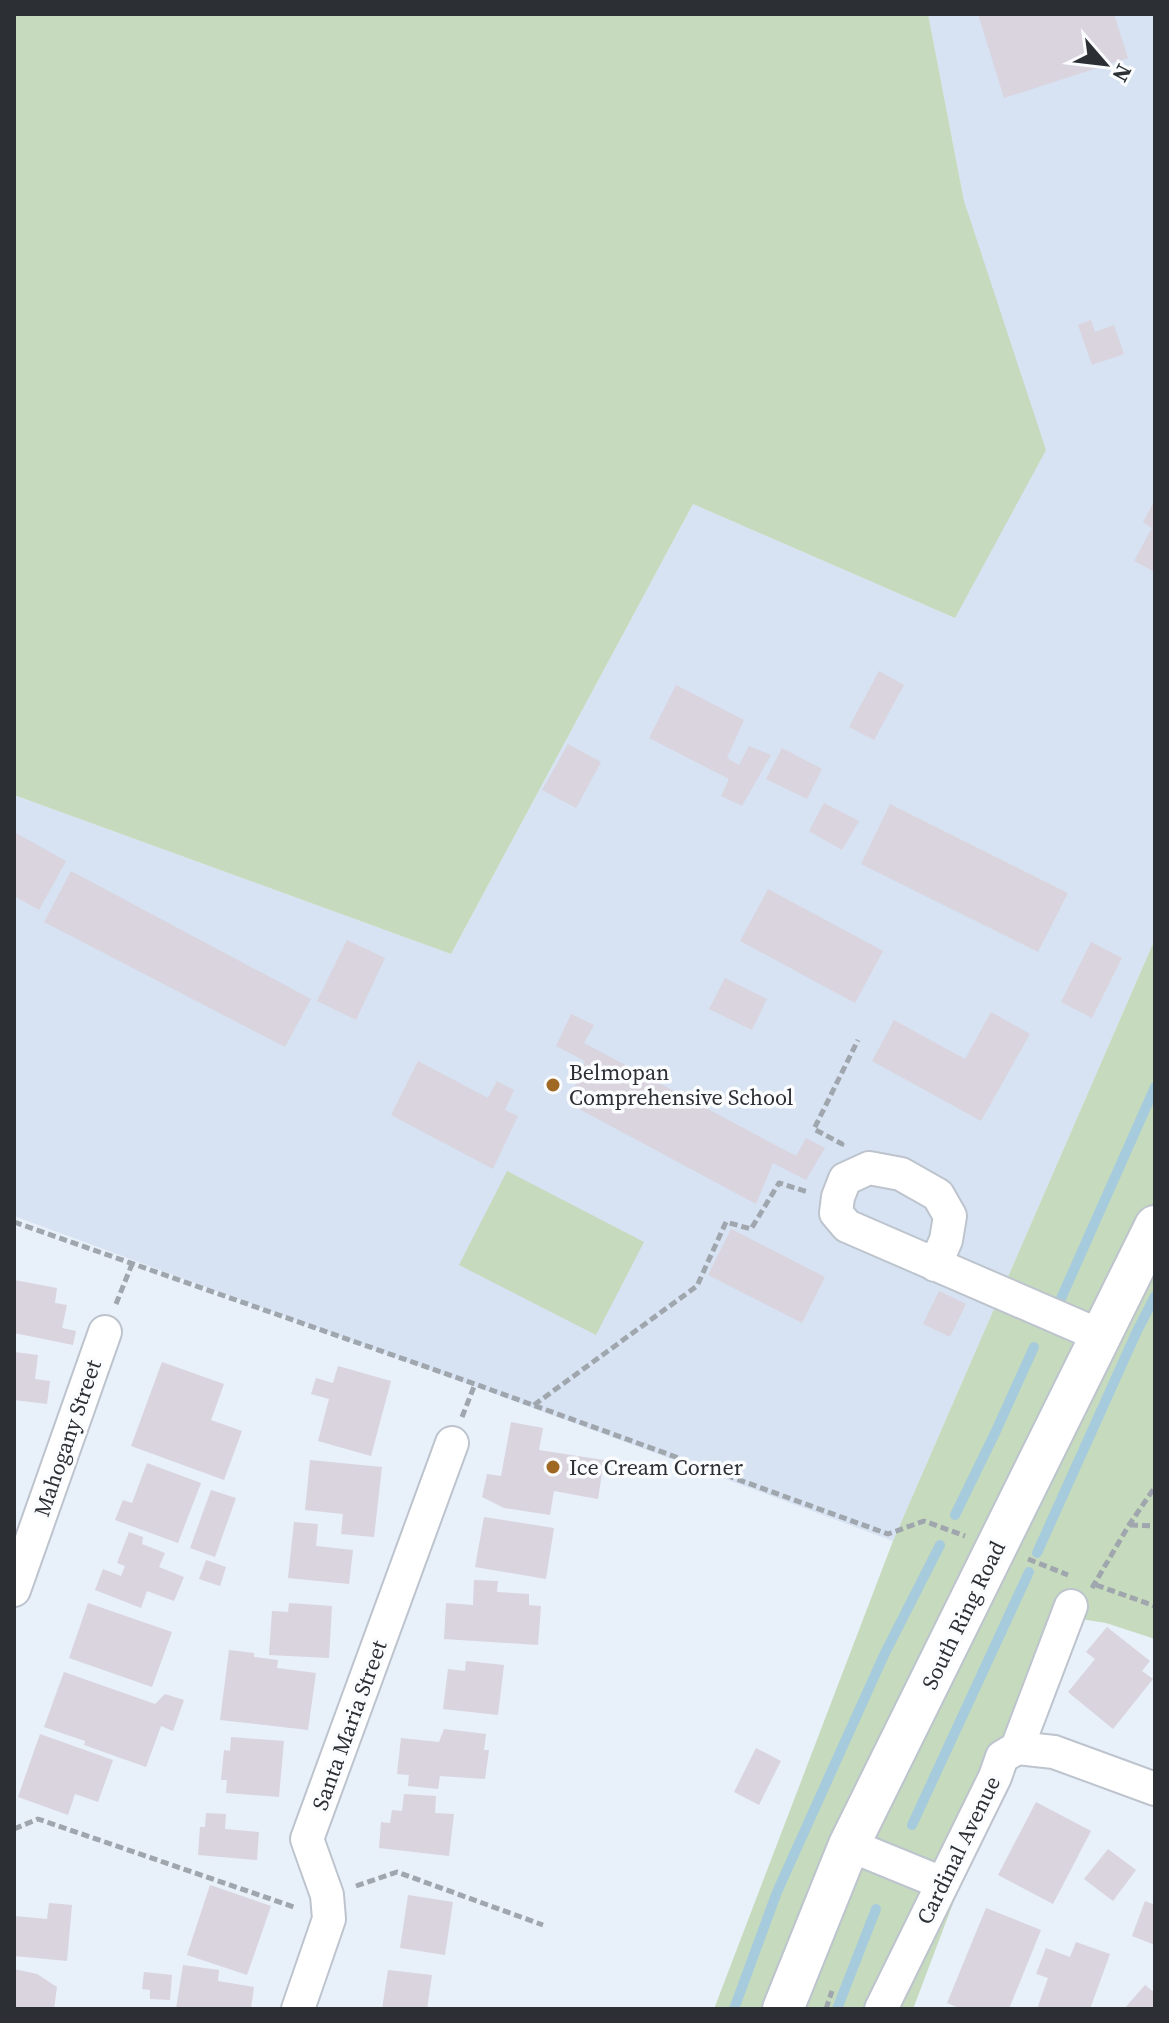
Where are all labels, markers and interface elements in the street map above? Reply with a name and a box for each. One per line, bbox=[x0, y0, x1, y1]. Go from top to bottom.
north arrow bbox=[1065, 24, 1145, 104]
text: N bbox=[1106, 59, 1140, 88]
place label: Belmopan Comprehensive School bbox=[569, 1057, 793, 1112]
marker: Belmopan Comprehensive School bbox=[544, 1076, 562, 1094]
street label: Mahogany Street bbox=[26, 1355, 108, 1520]
place label: Ice Cream Corner bbox=[569, 1452, 744, 1482]
marker: Ice Cream Corner bbox=[544, 1458, 562, 1476]
street label: South Ring Road bbox=[914, 1535, 1012, 1694]
street label: Santa Maria Street bbox=[304, 1635, 394, 1814]
street label: Cardinal Avenue bbox=[909, 1771, 1007, 1929]

